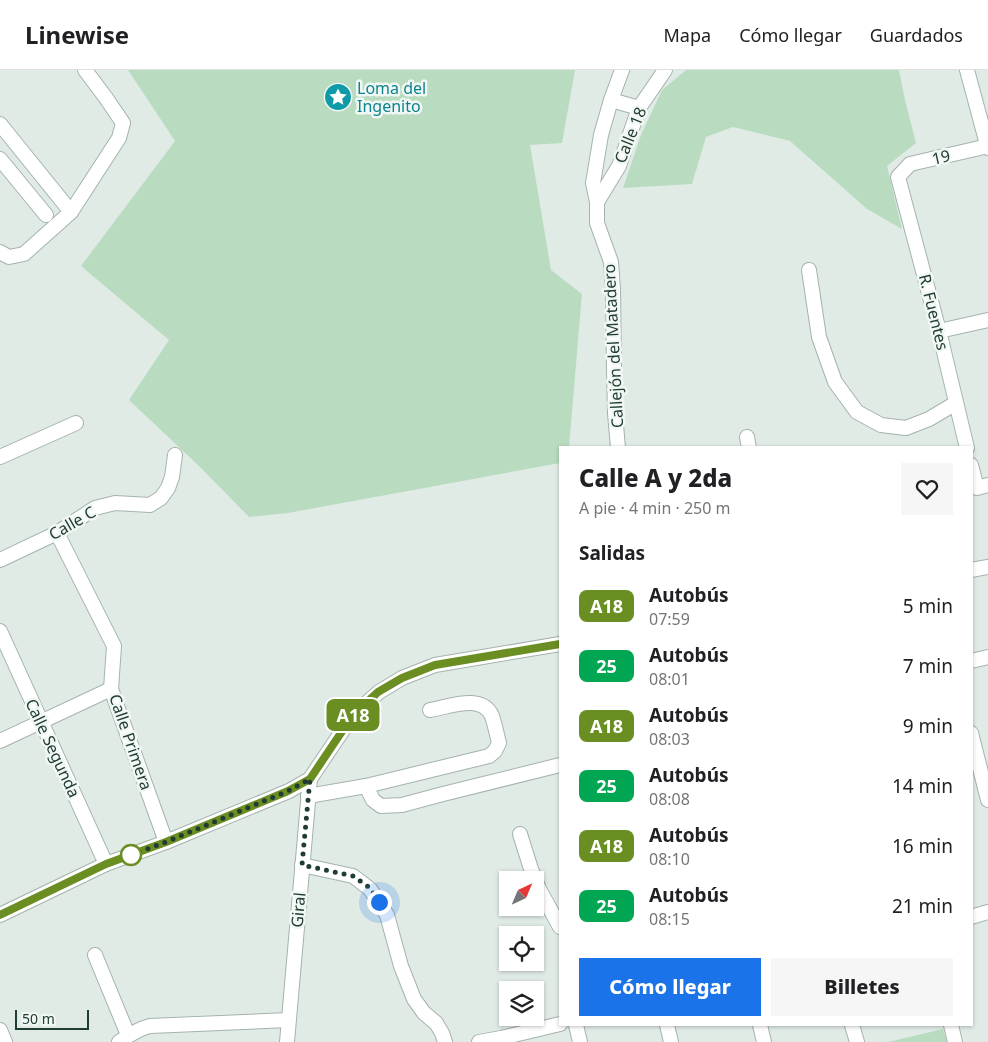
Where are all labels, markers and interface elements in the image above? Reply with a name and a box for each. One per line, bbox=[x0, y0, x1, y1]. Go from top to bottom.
text: Linewise bbox=[25, 18, 129, 51]
text: Mapa bbox=[664, 23, 711, 47]
text: Cómo llegar bbox=[739, 23, 842, 47]
text: Guardados bbox=[870, 23, 963, 47]
place label: Loma del Ingenito bbox=[357, 77, 426, 117]
place icon: Loma del Ingenito bbox=[323, 82, 353, 112]
street label: Calle 18 bbox=[609, 104, 651, 166]
street label: 19 bbox=[930, 144, 952, 170]
street label: Callejón del Matadero bbox=[598, 263, 628, 429]
street label: R. Fuentes bbox=[914, 272, 954, 352]
text: Calle A y 2da bbox=[579, 461, 732, 494]
button: heart bbox=[901, 463, 953, 515]
text: A pie · 4 min · 250 m bbox=[579, 497, 730, 519]
street label: Calle C bbox=[45, 501, 99, 545]
text: Salidas bbox=[579, 540, 645, 566]
text: Autobús bbox=[649, 582, 729, 608]
text: 5 min bbox=[903, 593, 953, 619]
text: A18 bbox=[590, 594, 623, 618]
text: 07:59 bbox=[649, 608, 690, 630]
text: Autobús bbox=[649, 642, 729, 668]
text: 7 min bbox=[903, 653, 953, 679]
text: 25 bbox=[596, 654, 617, 678]
text: 08:01 bbox=[649, 668, 690, 690]
street label: Calle Primera bbox=[104, 691, 158, 793]
street label: Calle Segunda bbox=[20, 695, 86, 801]
line badge: A18 bbox=[324, 699, 382, 731]
text: Autobús bbox=[649, 702, 729, 728]
text: A18 bbox=[336, 703, 370, 727]
text: 9 min bbox=[903, 713, 953, 739]
text: A18 bbox=[590, 714, 623, 738]
text: 08:03 bbox=[649, 728, 690, 750]
text: Autobús bbox=[649, 762, 729, 788]
text: 14 min bbox=[892, 773, 953, 799]
text: 25 bbox=[596, 774, 617, 798]
text: 08:08 bbox=[649, 788, 690, 810]
text: Autobús bbox=[649, 822, 729, 848]
text: 16 min bbox=[892, 833, 953, 859]
text: A18 bbox=[590, 834, 623, 858]
unlabelled marker bbox=[120, 844, 142, 866]
text: 08:10 bbox=[649, 848, 690, 870]
north arrow bbox=[499, 871, 544, 916]
map controls bbox=[499, 871, 544, 1026]
text: Autobús bbox=[649, 882, 729, 908]
your location bbox=[367, 890, 392, 915]
street label: Giral bbox=[286, 892, 310, 928]
text: 21 min bbox=[892, 893, 953, 919]
text: 25 bbox=[596, 894, 617, 918]
text: 08:15 bbox=[649, 908, 690, 930]
button: locate bbox=[499, 926, 544, 971]
button: Cómo llegar bbox=[579, 958, 761, 1016]
button: Billetes bbox=[771, 958, 953, 1016]
button: layers bbox=[499, 981, 544, 1026]
scale bar bbox=[15, 1007, 89, 1030]
text: 50 m bbox=[22, 1009, 55, 1028]

